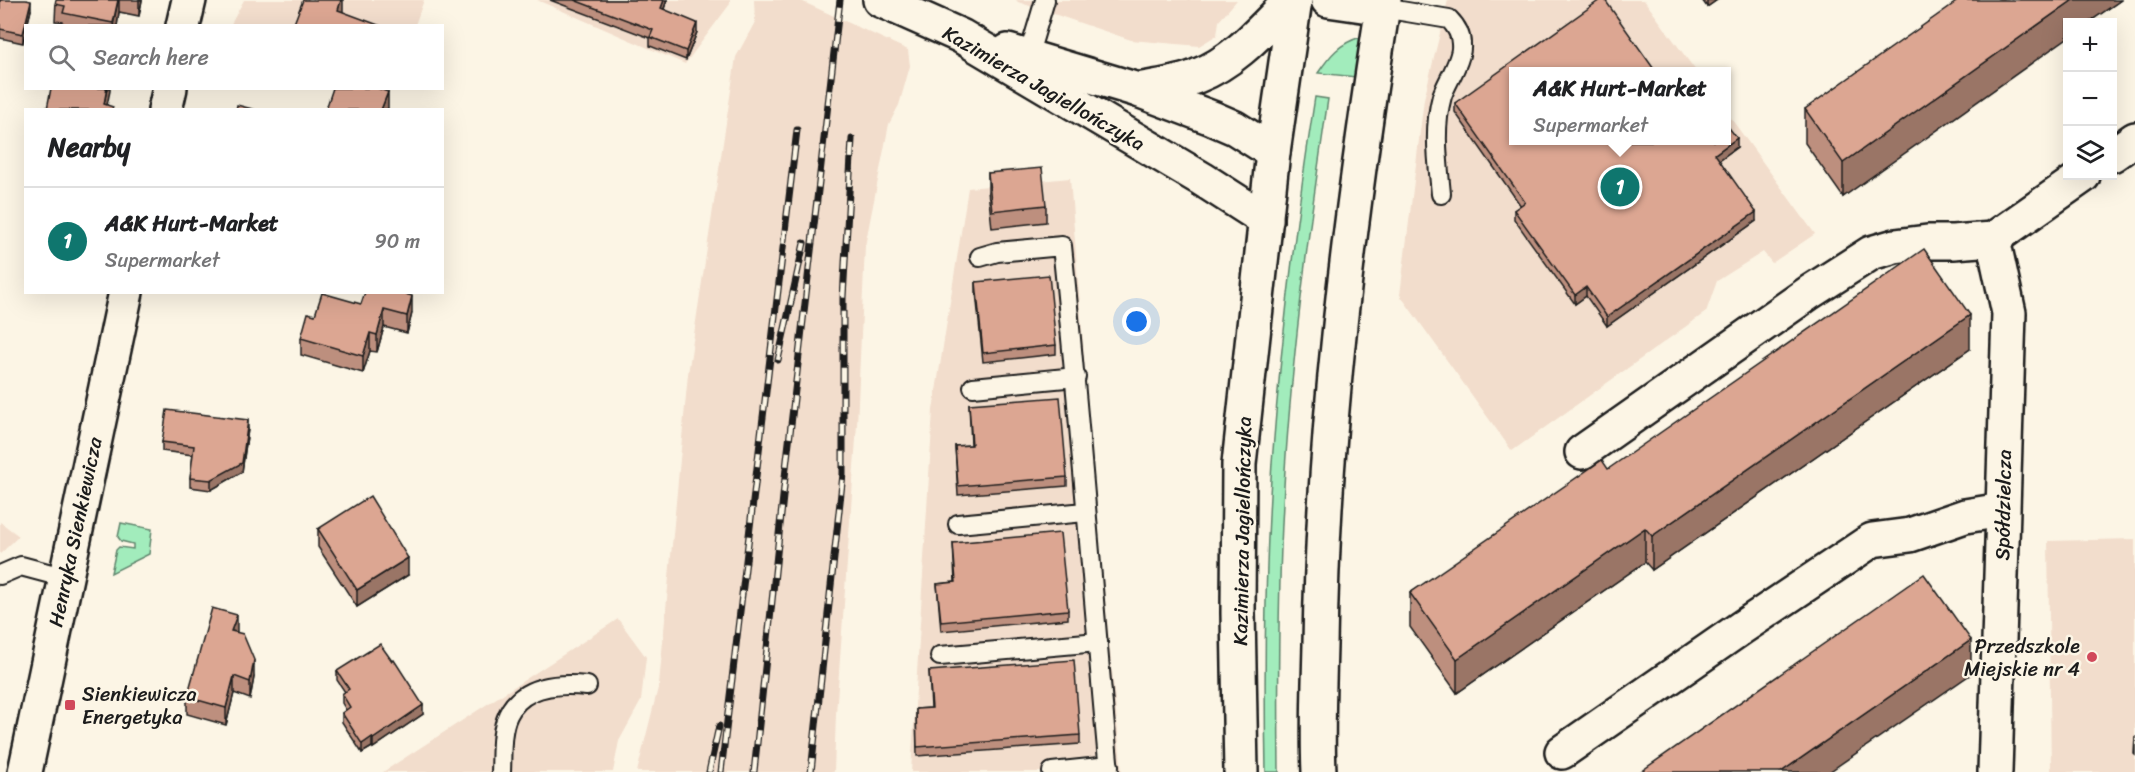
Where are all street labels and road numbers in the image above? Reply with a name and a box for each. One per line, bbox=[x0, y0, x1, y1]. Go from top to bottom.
street label: Kazimierza Jagiellończyka bbox=[936, 16, 1152, 161]
street label: Kazimierza Jagiellończyka bbox=[1223, 416, 1262, 646]
street label: Henryka Sienkiewicza bbox=[38, 433, 113, 630]
street label: Spółdzielcza bbox=[1985, 449, 2022, 561]

